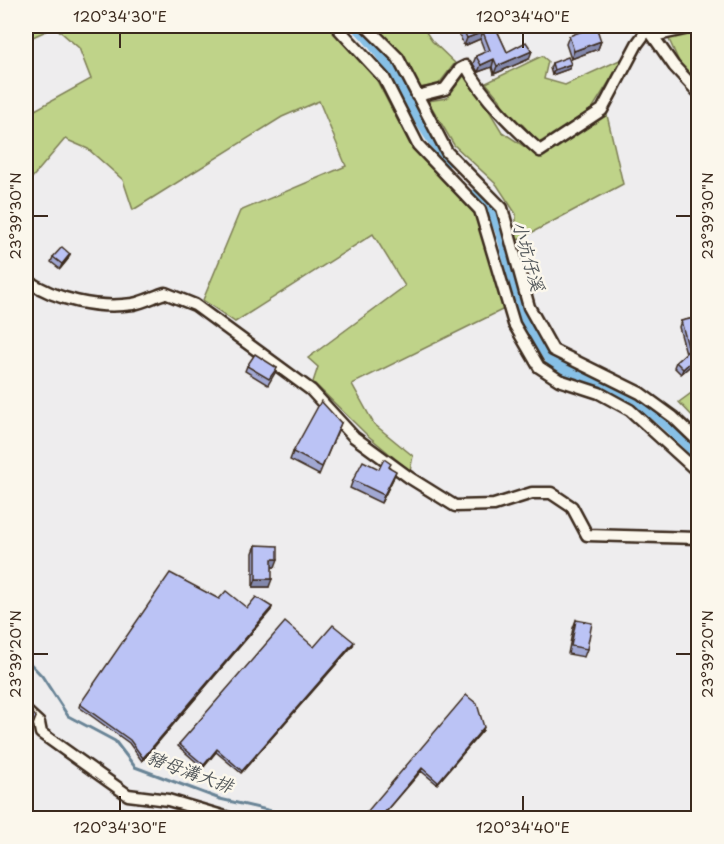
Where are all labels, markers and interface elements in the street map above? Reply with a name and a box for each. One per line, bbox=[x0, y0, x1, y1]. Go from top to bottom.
text: 120°34'30"E bbox=[73, 4, 167, 27]
text: 120°34'40"E bbox=[476, 4, 570, 27]
text: 23°39'30"N bbox=[3, 172, 26, 260]
text: 23°39'30"N bbox=[695, 172, 718, 260]
water label: 小坑仔溪 bbox=[507, 217, 553, 295]
text: 23°39'20"N bbox=[3, 610, 26, 698]
text: 23°39'20"N bbox=[695, 610, 718, 698]
water label: 豬母溝大排 bbox=[144, 743, 239, 799]
text: 120°34'30"E bbox=[73, 815, 167, 838]
text: 120°34'40"E bbox=[476, 815, 570, 838]

